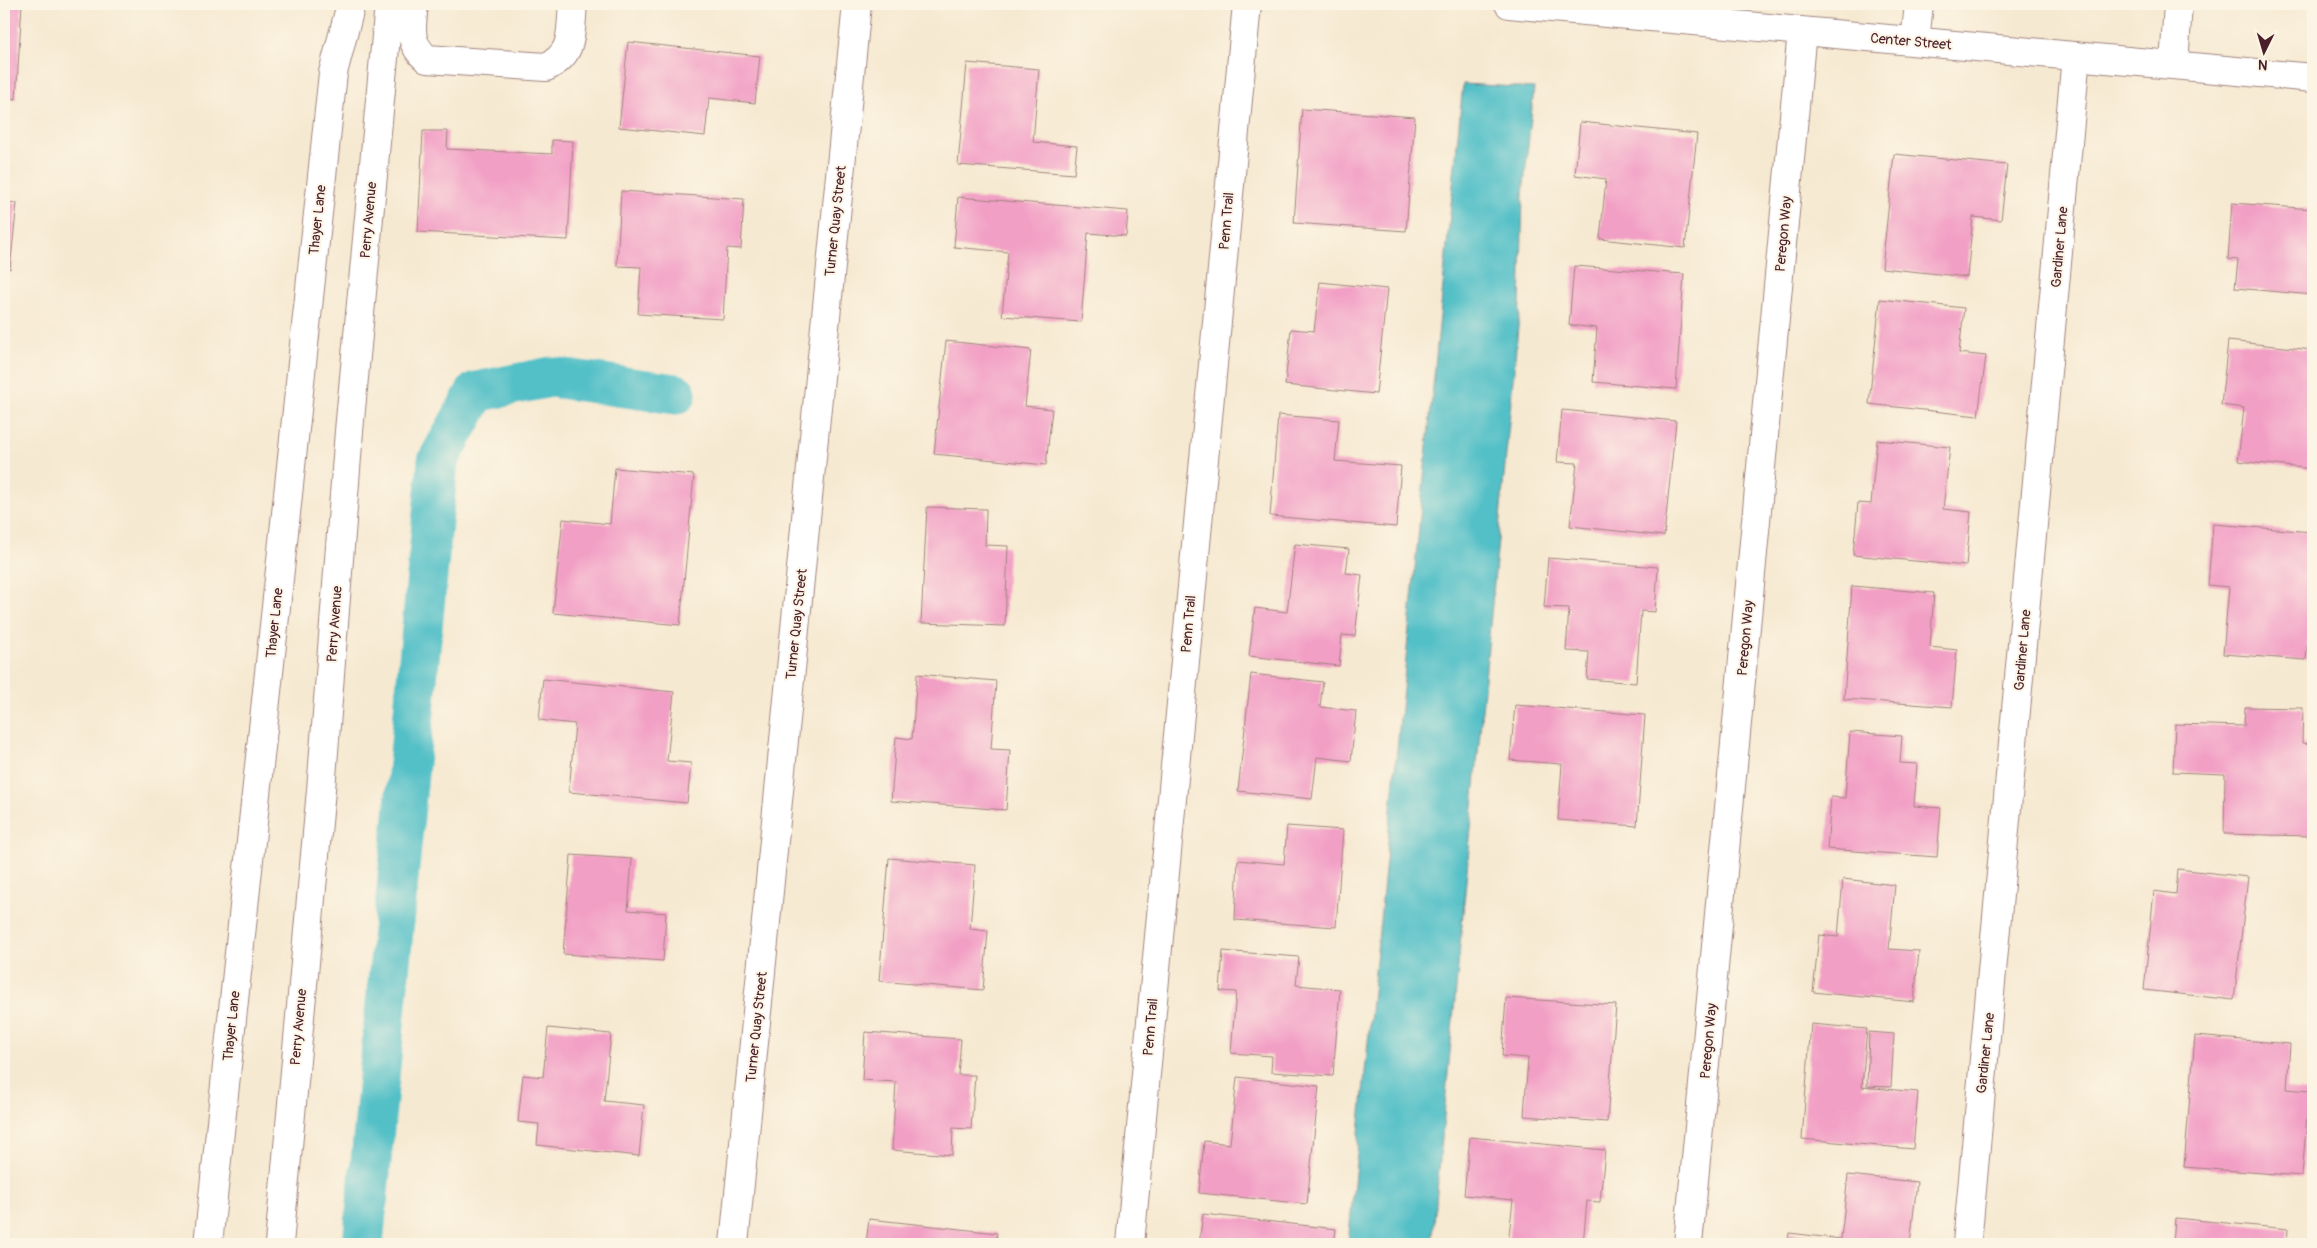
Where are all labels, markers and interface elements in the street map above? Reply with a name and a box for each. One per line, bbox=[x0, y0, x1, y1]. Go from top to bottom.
north arrow bbox=[2240, 28, 2290, 78]
street label: Center Street bbox=[1870, 29, 1953, 54]
text: N bbox=[2257, 56, 2268, 73]
street label: Turner Quay Street bbox=[821, 164, 850, 277]
street label: Perry Avenue bbox=[357, 181, 380, 259]
street label: Thayer Lane bbox=[305, 184, 330, 256]
street label: Penn Trail bbox=[1216, 191, 1237, 251]
street label: Peregon Way bbox=[1772, 195, 1795, 273]
street label: Gardiner Lane bbox=[2047, 206, 2072, 288]
street label: Turner Quay Street bbox=[782, 567, 811, 680]
street label: Perry Avenue bbox=[323, 585, 346, 663]
street label: Thayer Lane bbox=[262, 587, 287, 659]
street label: Penn Trail bbox=[1178, 594, 1199, 654]
street label: Peregon Way bbox=[1734, 599, 1757, 677]
street label: Gardiner Lane bbox=[2010, 609, 2035, 691]
street label: Turner Quay Street bbox=[742, 970, 771, 1083]
street label: Perry Avenue bbox=[287, 988, 310, 1066]
street label: Thayer Lane bbox=[219, 990, 244, 1062]
street label: Penn Trail bbox=[1140, 997, 1161, 1057]
street label: Peregon Way bbox=[1697, 1002, 1720, 1080]
street label: Gardiner Lane bbox=[1973, 1012, 1998, 1094]

